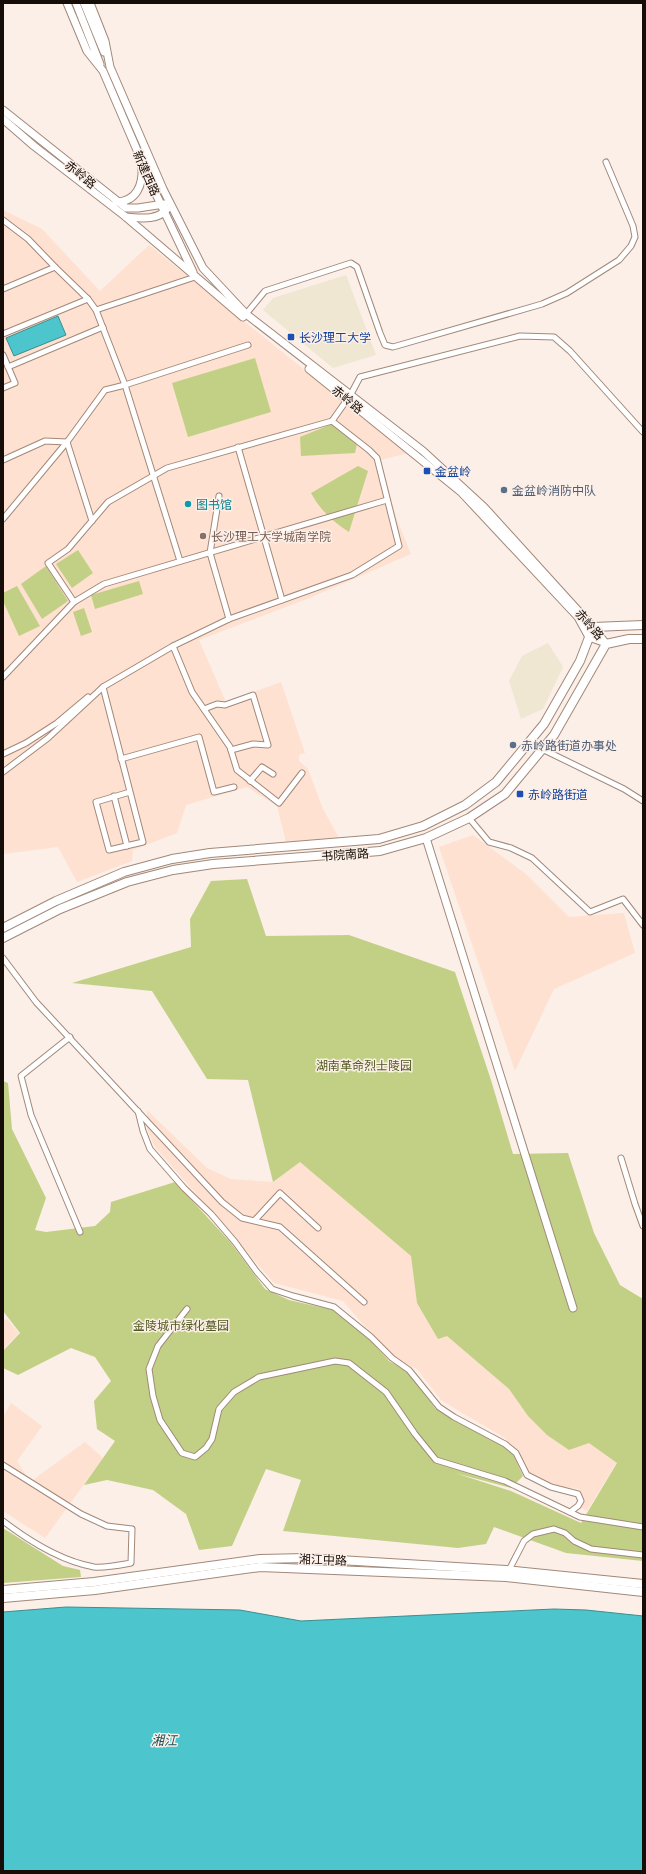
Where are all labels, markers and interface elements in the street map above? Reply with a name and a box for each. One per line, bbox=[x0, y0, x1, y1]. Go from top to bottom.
street label: 新建西路 bbox=[131, 148, 163, 198]
street label: 赤岭路 bbox=[63, 157, 99, 191]
place label: 长沙理工大学 bbox=[299, 330, 371, 344]
marker: 长沙理工大学 bbox=[286, 332, 296, 342]
street label: 赤岭路 bbox=[330, 382, 366, 416]
place label: 金盆岭 bbox=[435, 464, 471, 478]
marker: 金盆岭 bbox=[422, 466, 432, 476]
place label: 金盆岭消防中队 bbox=[512, 483, 596, 497]
marker: 金盆岭消防中队 bbox=[499, 485, 509, 495]
place label: 图书馆 bbox=[196, 497, 232, 511]
marker: 图书馆 bbox=[183, 499, 193, 509]
place label: 长沙理工大学城南学院 bbox=[211, 529, 331, 543]
marker: 长沙理工大学城南学院 bbox=[198, 531, 208, 541]
street label: 赤岭路 bbox=[573, 606, 607, 642]
place label: 赤岭路街道办事处 bbox=[521, 738, 617, 752]
marker: 赤岭路街道办事处 bbox=[508, 740, 518, 750]
place label: 赤岭路街道 bbox=[528, 787, 588, 801]
marker: 赤岭路街道 bbox=[515, 789, 525, 799]
street label: 书院南路 bbox=[321, 845, 369, 863]
park label: 湖南革命烈士陵园 bbox=[316, 1058, 412, 1072]
park label: 金陵城市绿化墓园 bbox=[133, 1318, 229, 1332]
street label: 湘江中路 bbox=[299, 1551, 347, 1567]
water label: 湘江 bbox=[151, 1732, 179, 1748]

